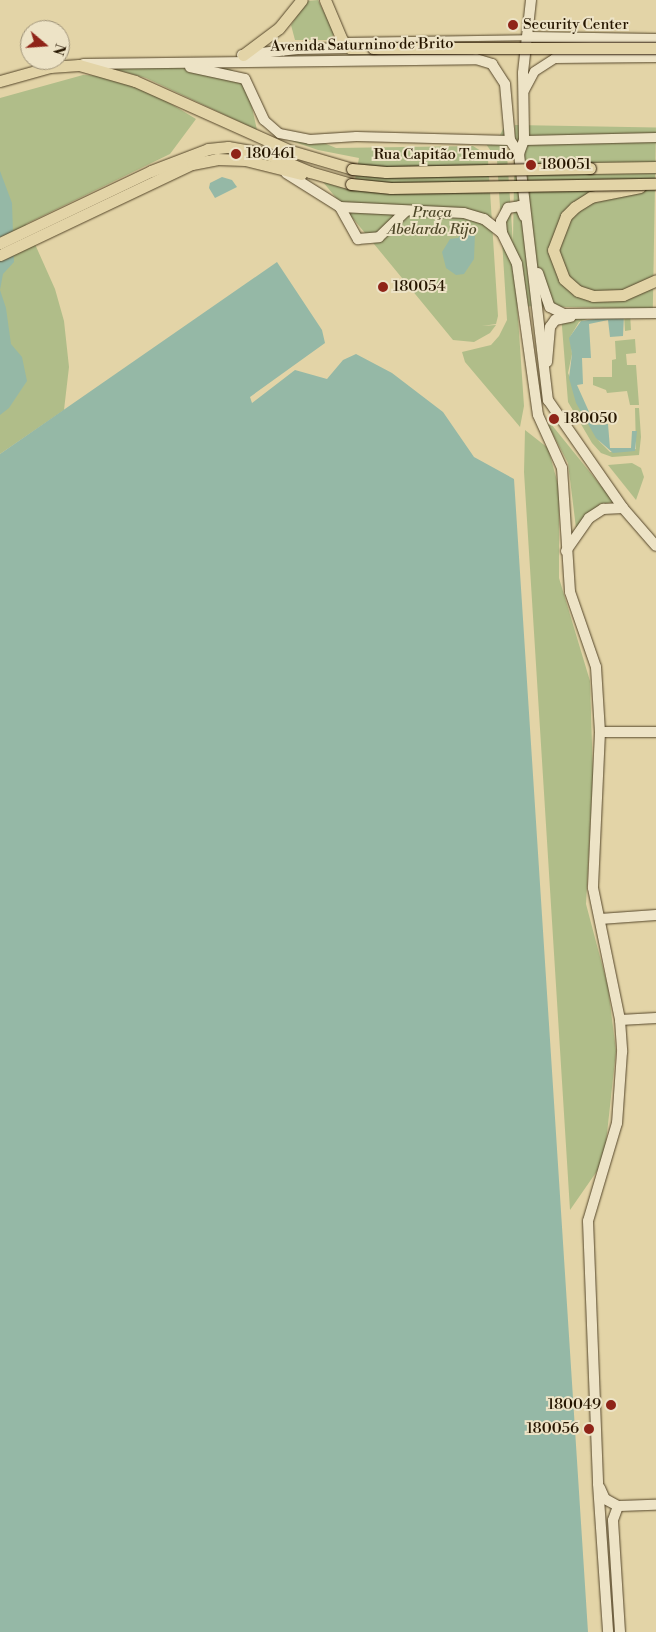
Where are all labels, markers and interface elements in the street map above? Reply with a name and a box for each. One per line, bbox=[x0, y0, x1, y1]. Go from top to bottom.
place label: Security Center bbox=[523, 16, 629, 34]
marker: Security Center bbox=[507, 19, 519, 31]
north arrow bbox=[20, 20, 70, 70]
street label: Avenida Saturnino de Brito bbox=[270, 34, 454, 56]
text: N bbox=[48, 41, 69, 57]
place label: 180461 bbox=[246, 145, 295, 163]
street label: Rua Capitão Temudo bbox=[374, 146, 514, 164]
marker: 180461 bbox=[230, 148, 242, 160]
place label: 180051 bbox=[541, 156, 591, 174]
marker: 180051 bbox=[525, 159, 537, 171]
park label: Praça Abelardo Rijo bbox=[387, 203, 477, 238]
place label: 180054 bbox=[393, 278, 446, 296]
marker: 180054 bbox=[377, 281, 389, 293]
place label: 180050 bbox=[564, 410, 617, 428]
marker: 180050 bbox=[548, 413, 560, 425]
place label: 180049 bbox=[548, 1396, 601, 1414]
marker: 180049 bbox=[605, 1399, 617, 1411]
place label: 180056 bbox=[526, 1420, 579, 1438]
marker: 180056 bbox=[583, 1423, 595, 1435]

